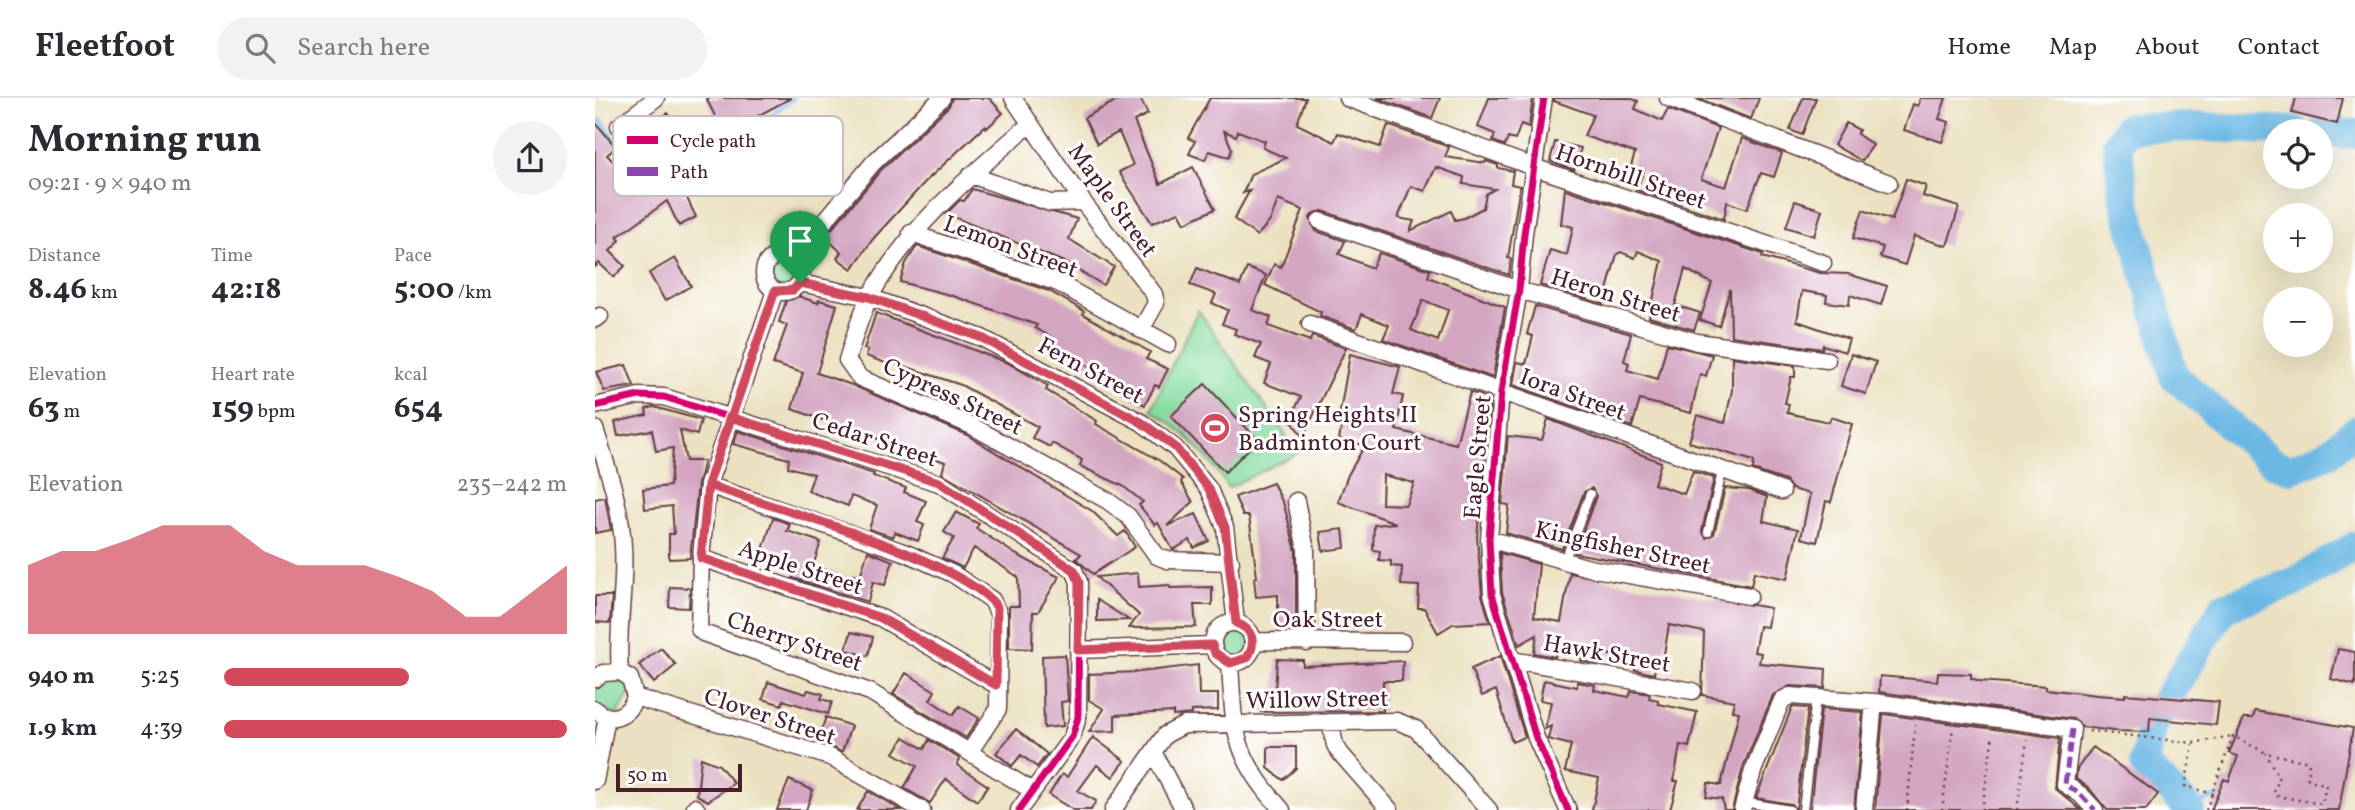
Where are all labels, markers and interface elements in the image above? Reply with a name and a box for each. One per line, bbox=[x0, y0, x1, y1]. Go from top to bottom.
search box bbox=[217, 17, 707, 80]
text: Fleetfoot bbox=[35, 25, 175, 71]
icon: search bbox=[241, 29, 279, 67]
text: Search here bbox=[297, 30, 430, 66]
text: Home bbox=[1947, 31, 2011, 65]
text: Map bbox=[2049, 31, 2097, 65]
text: About bbox=[2135, 31, 2200, 65]
text: Contact bbox=[2238, 31, 2320, 65]
text: Morning run bbox=[28, 115, 262, 168]
legend bbox=[613, 116, 843, 196]
map controls bbox=[2263, 119, 2333, 357]
button: locate bbox=[2263, 119, 2333, 189]
button: share bbox=[493, 121, 567, 195]
text: Cycle path bbox=[670, 129, 756, 155]
street label: Hornbill Street bbox=[1550, 136, 1710, 220]
street label: Maple Street bbox=[1058, 137, 1165, 265]
text: Path bbox=[670, 160, 708, 186]
text: 09:21 · 9 × 940 m bbox=[28, 168, 192, 200]
button: + bbox=[2263, 203, 2333, 273]
street label: Lemon Street bbox=[938, 208, 1082, 288]
pin bbox=[770, 211, 830, 283]
icon: arrive bbox=[781, 222, 819, 260]
text: Distance bbox=[28, 243, 101, 269]
text: Time bbox=[211, 243, 253, 269]
text: Pace bbox=[394, 243, 432, 269]
street label: Heron Street bbox=[1546, 261, 1685, 333]
text: 8.46 bbox=[28, 269, 87, 311]
text: 42:18 bbox=[211, 269, 282, 311]
text: 5:00 bbox=[394, 269, 454, 311]
text: km bbox=[87, 280, 118, 306]
text: /km bbox=[454, 280, 492, 306]
button: − bbox=[2263, 287, 2333, 357]
street label: Fern Street bbox=[1031, 330, 1149, 414]
street label: Cypress Street bbox=[876, 350, 1028, 445]
street label: Iora Street bbox=[1514, 361, 1630, 431]
text: Elevation bbox=[28, 362, 107, 388]
text: Heart rate bbox=[211, 362, 295, 388]
text: kcal bbox=[394, 362, 428, 388]
text: 63 bbox=[28, 388, 60, 430]
text: 159 bbox=[211, 388, 254, 430]
text: 654 bbox=[394, 388, 443, 430]
street label: Eagle Street bbox=[1457, 393, 1501, 521]
text: m bbox=[60, 399, 80, 425]
text: bpm bbox=[254, 399, 296, 425]
place label: Spring Heights II Badminton Court bbox=[1238, 399, 1422, 461]
street label: Cedar Street bbox=[807, 405, 942, 477]
sports icon: Spring Heights II Badminton Court bbox=[1198, 411, 1232, 445]
text: Elevation bbox=[28, 469, 124, 501]
text: 235–242 m bbox=[457, 469, 567, 501]
street label: Kingfisher Street bbox=[1532, 514, 1714, 584]
street label: Apple Street bbox=[734, 533, 867, 605]
street label: Cherry Street bbox=[722, 604, 867, 682]
street label: Oak Street bbox=[1273, 604, 1383, 638]
street label: Hawk Street bbox=[1540, 627, 1673, 683]
text: 940 m bbox=[28, 661, 95, 693]
text: 5:25 bbox=[140, 661, 180, 693]
street label: Clover Street bbox=[699, 681, 840, 755]
street label: Willow Street bbox=[1245, 683, 1389, 719]
text: 1.9 km bbox=[28, 713, 97, 745]
text: 4:39 bbox=[140, 713, 182, 745]
scale bar bbox=[616, 761, 742, 793]
text: 50 m bbox=[627, 763, 668, 789]

